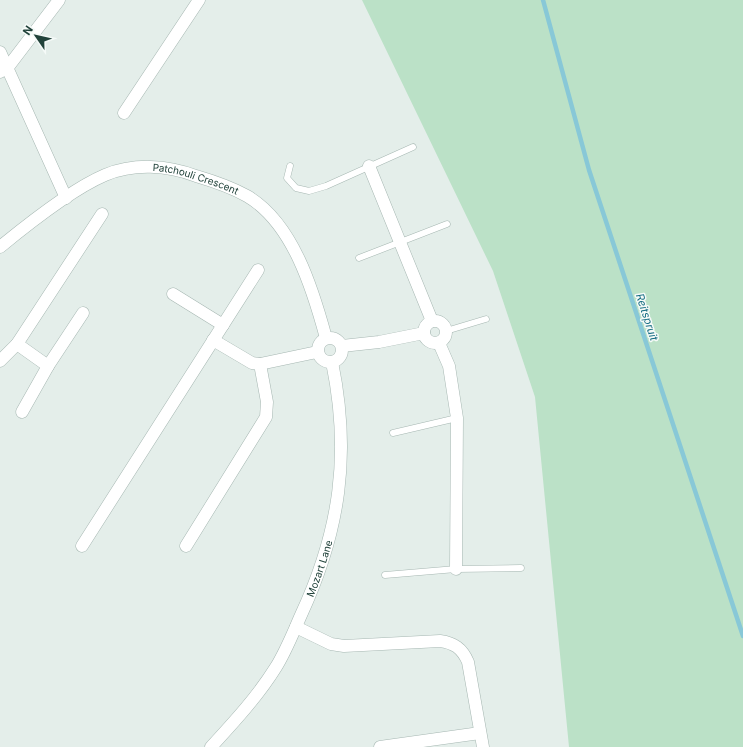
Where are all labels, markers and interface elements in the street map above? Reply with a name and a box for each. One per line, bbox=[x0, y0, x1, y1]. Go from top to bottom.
north arrow bbox=[16, 16, 56, 56]
text: N bbox=[20, 23, 36, 38]
street label: Patchouli Crescent bbox=[152, 161, 241, 197]
water label: Reitspruit bbox=[633, 292, 661, 343]
street label: Mozart Lane bbox=[304, 539, 334, 598]

